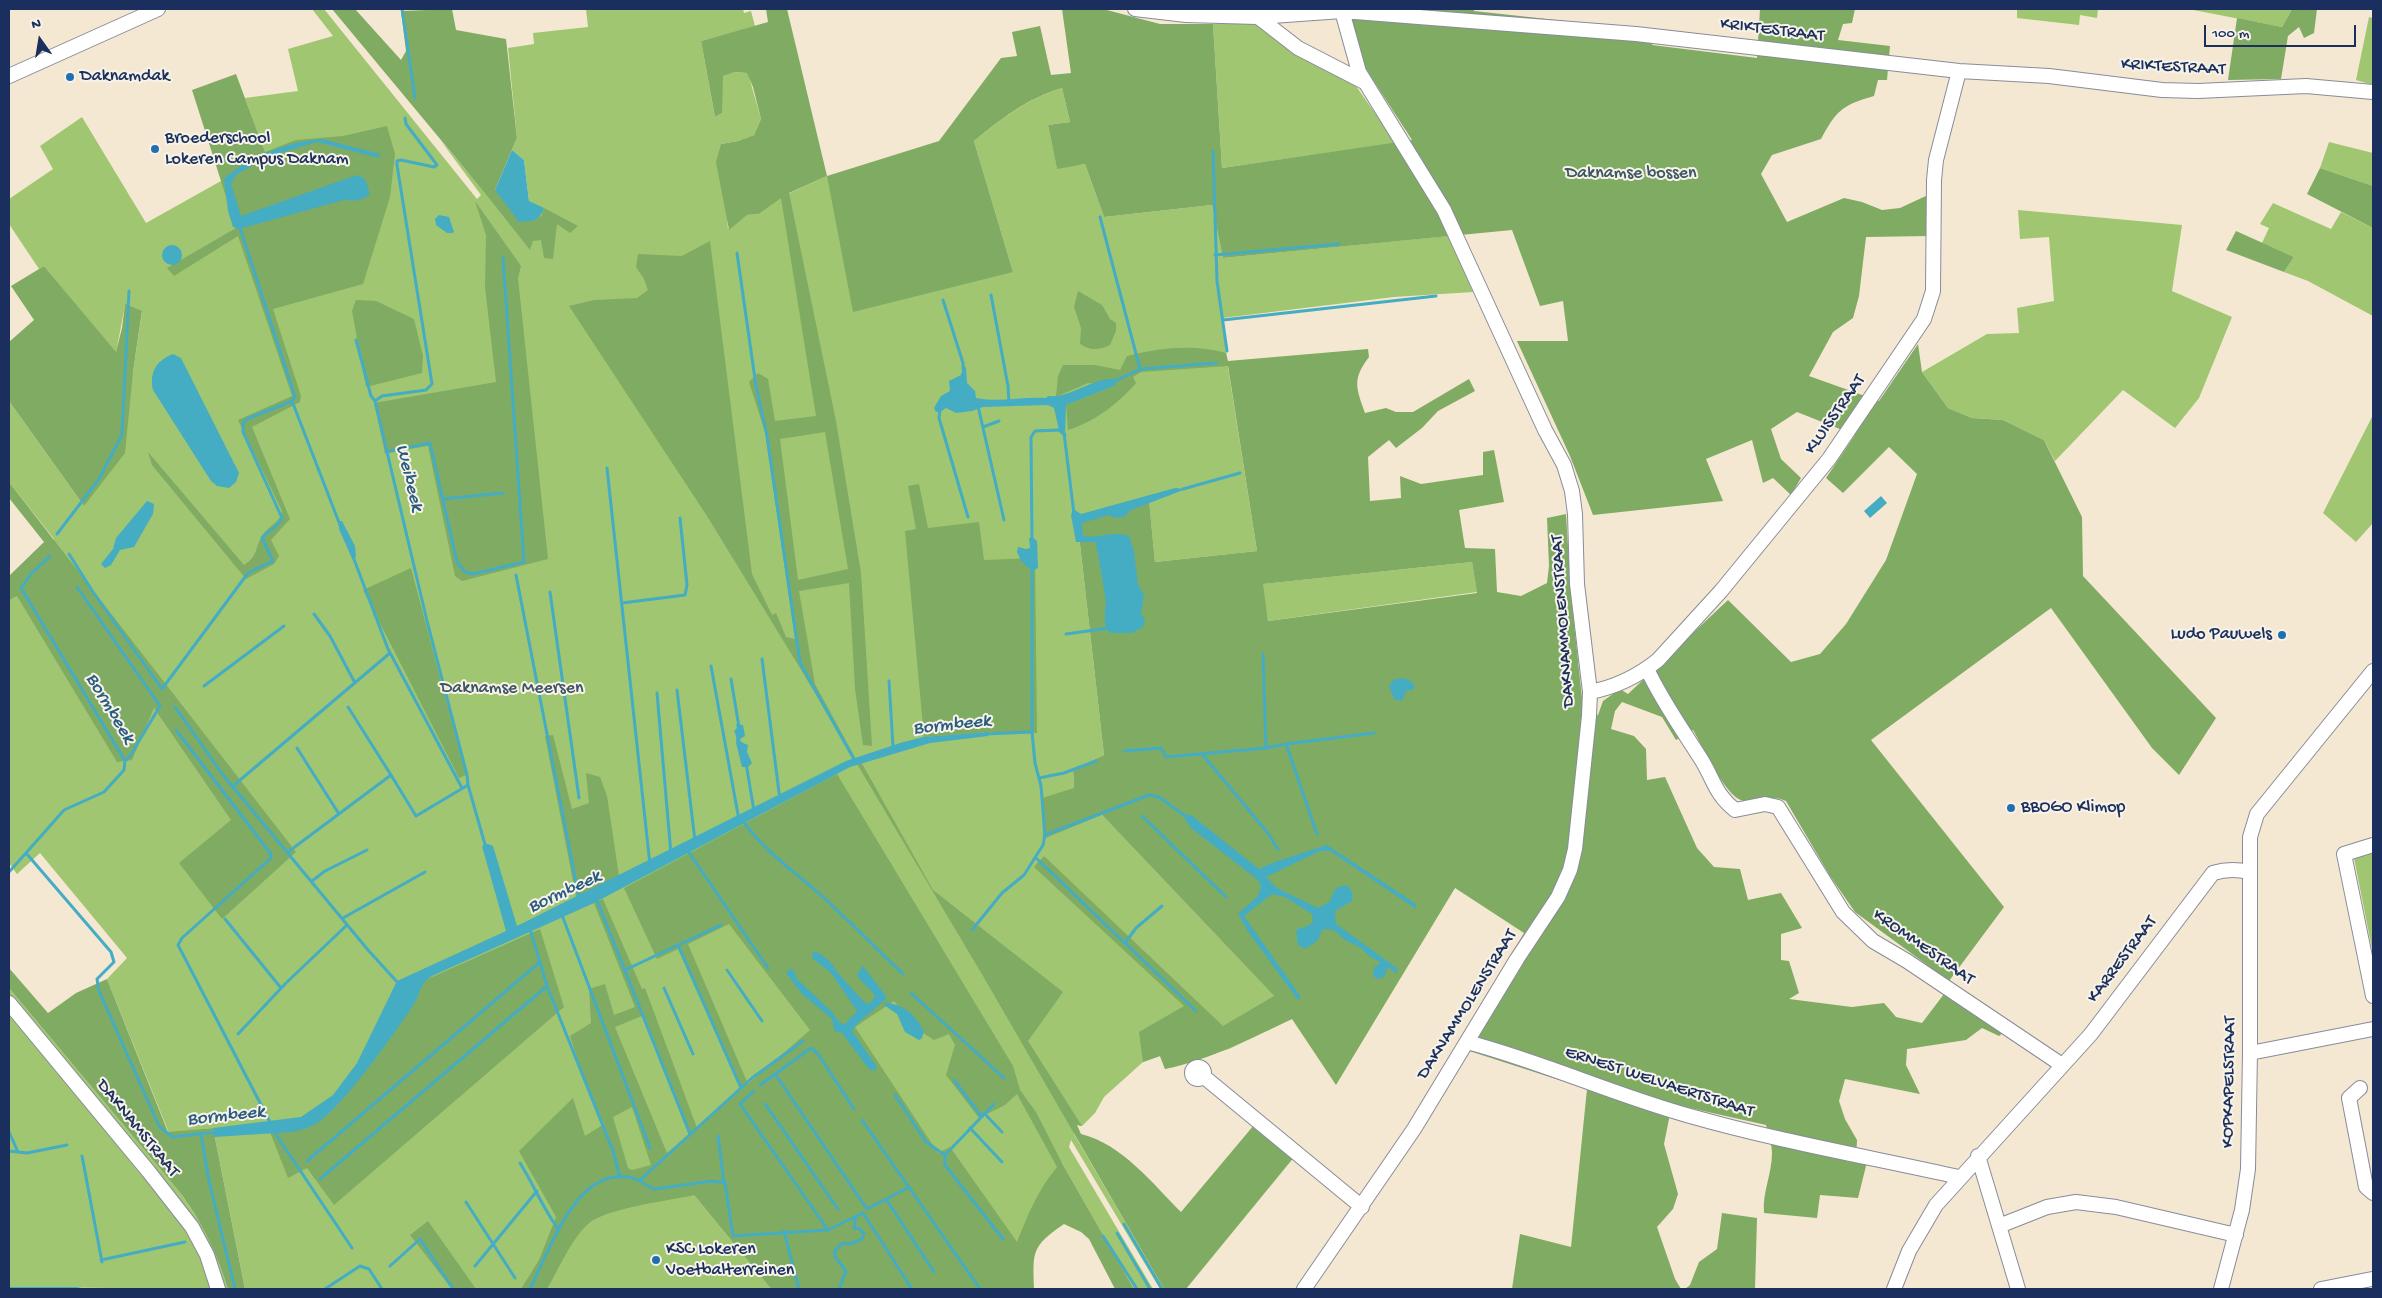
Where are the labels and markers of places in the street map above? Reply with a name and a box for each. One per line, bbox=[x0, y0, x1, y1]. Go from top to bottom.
place label: Daknamdak bbox=[80, 66, 170, 88]
marker: Daknamdak bbox=[64, 71, 76, 83]
place label: Broederschool Lokeren Campus Daknam bbox=[165, 128, 349, 170]
marker: Broederschool Lokeren Campus Daknam bbox=[149, 143, 161, 155]
place label: Ludo Pauwels bbox=[2171, 624, 2272, 646]
marker: Ludo Pauwels bbox=[2276, 629, 2288, 641]
place label: BBOGO Klimop bbox=[2021, 797, 2125, 819]
marker: BBOGO Klimop bbox=[2005, 802, 2017, 814]
place label: KSC Lokeren Voetbalterreinen bbox=[666, 1239, 794, 1282]
marker: KSC Lokeren Voetbalterreinen bbox=[650, 1254, 662, 1266]

